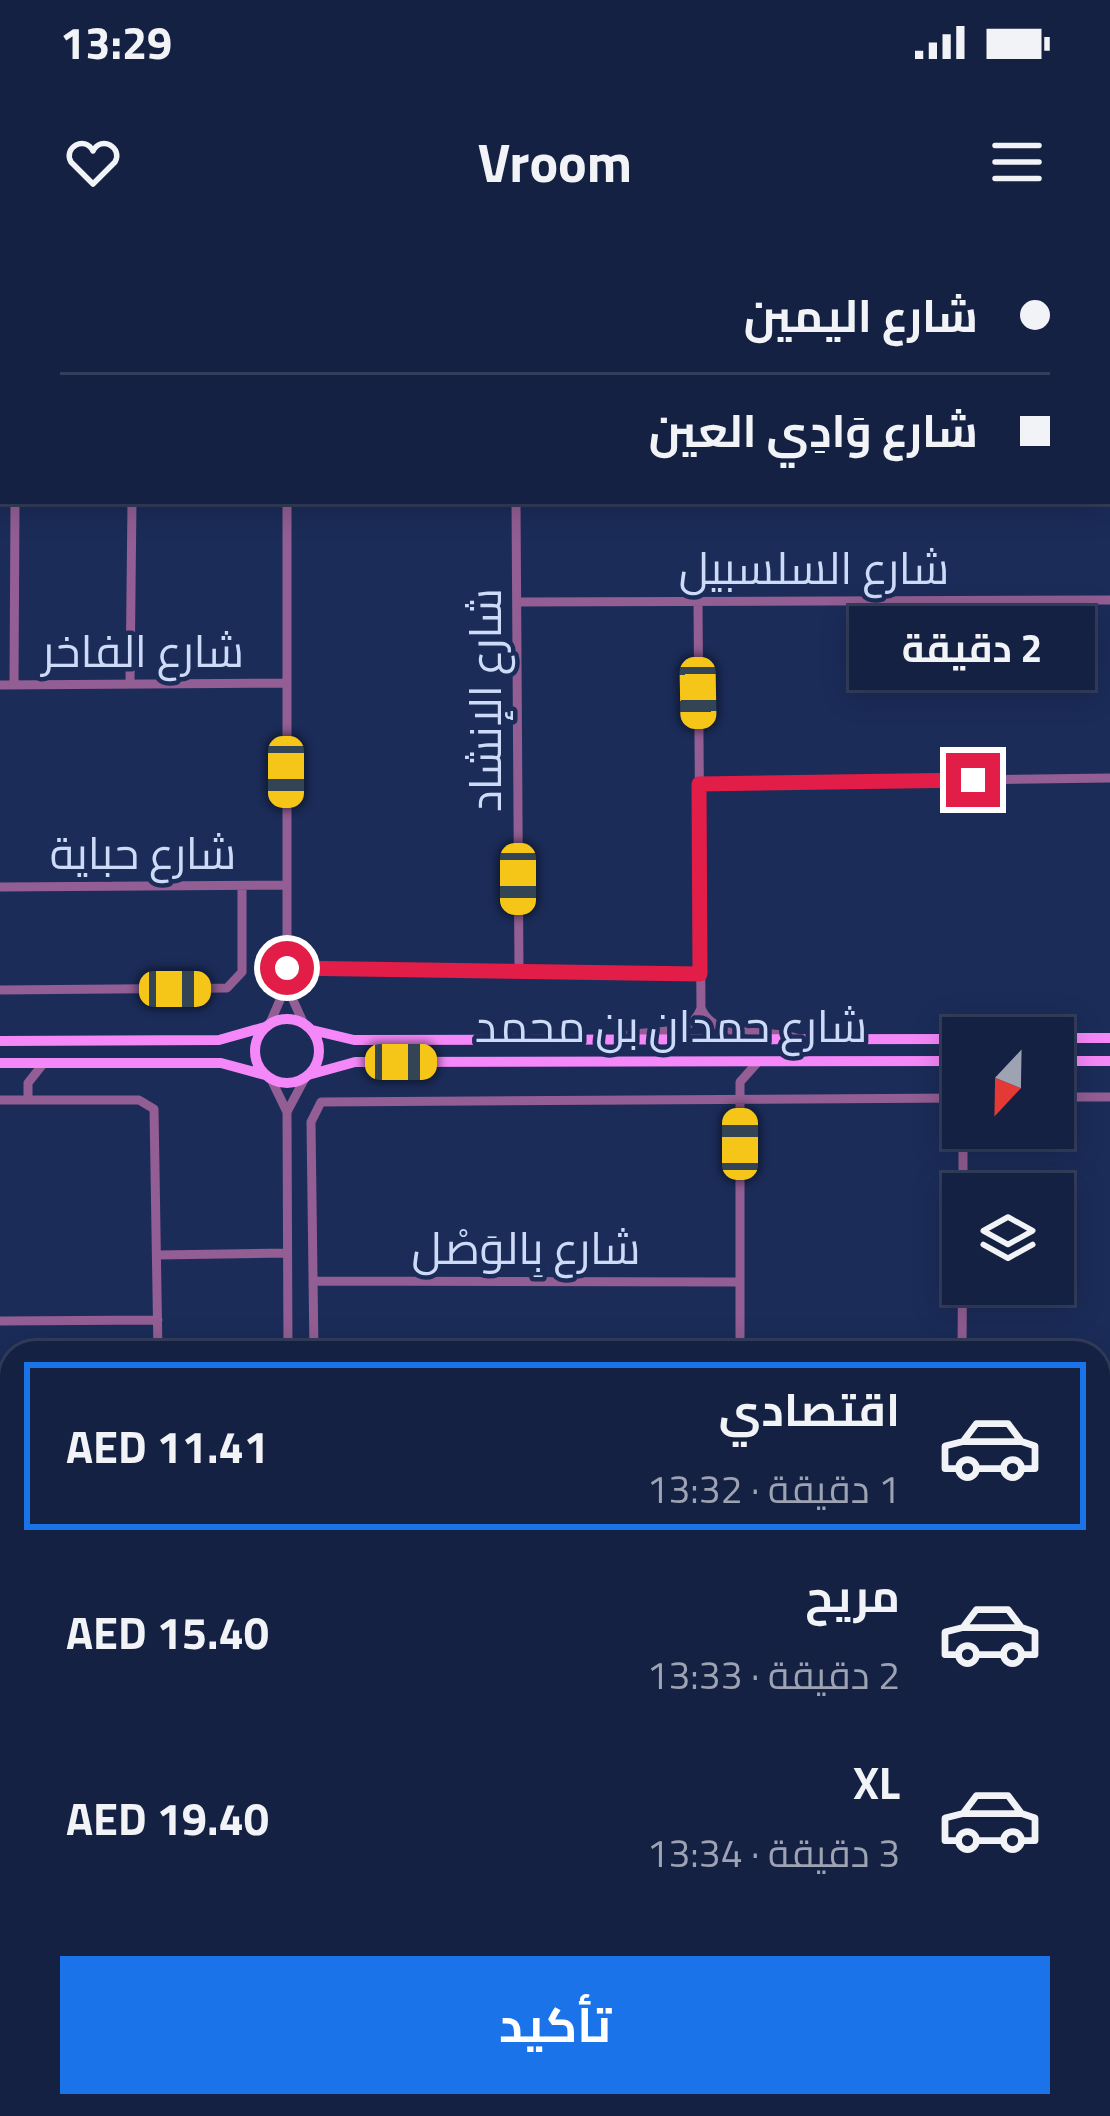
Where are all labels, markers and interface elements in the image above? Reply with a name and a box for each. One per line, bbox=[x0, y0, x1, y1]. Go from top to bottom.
text: 13:29 bbox=[60, 8, 172, 76]
text: Vroom bbox=[478, 121, 632, 203]
icon: heart bbox=[60, 129, 126, 195]
icon: menu bbox=[984, 129, 1050, 195]
text: شارع اليمين bbox=[744, 281, 978, 349]
text: شارع وَادِي العين bbox=[649, 396, 978, 464]
street label: شارع السلسبيل bbox=[679, 533, 949, 601]
street label: شارع الإنشاد bbox=[450, 588, 518, 812]
callout: 2 دقيقة bbox=[850, 606, 1096, 690]
street label: شارع الفاخر bbox=[39, 616, 244, 684]
text: 2 دقيقة bbox=[902, 618, 1042, 677]
car bbox=[679, 657, 717, 729]
car bbox=[268, 736, 304, 808]
route end bbox=[946, 753, 1000, 807]
street label: شارع حباية bbox=[50, 818, 236, 886]
car bbox=[500, 843, 536, 915]
route start bbox=[260, 941, 314, 995]
car bbox=[139, 971, 211, 1007]
street label: شارع حمدان بن محمد bbox=[475, 991, 867, 1059]
north arrow bbox=[942, 1017, 1074, 1149]
map controls bbox=[942, 1017, 1074, 1305]
car bbox=[365, 1044, 437, 1080]
car bbox=[722, 1108, 758, 1180]
button: layers bbox=[942, 1173, 1074, 1305]
street label: شارع بِالوَصْل bbox=[411, 1213, 641, 1281]
text: اقتصادي bbox=[719, 1375, 900, 1443]
icon: car bbox=[936, 1392, 1044, 1500]
text: AED 11.41 bbox=[66, 1412, 269, 1480]
text: 1 دقيقة · 13:32 bbox=[647, 1459, 900, 1518]
text: مريح bbox=[805, 1561, 900, 1629]
icon: car bbox=[936, 1578, 1044, 1686]
text: AED 15.40 bbox=[66, 1598, 269, 1666]
text: 2 دقيقة · 13:33 bbox=[647, 1645, 900, 1704]
text: XL bbox=[853, 1748, 900, 1816]
icon: car bbox=[936, 1764, 1044, 1872]
text: AED 19.40 bbox=[66, 1784, 269, 1852]
text: 3 دقيقة · 13:34 bbox=[647, 1823, 900, 1882]
button: تأكيد bbox=[60, 1956, 1050, 2094]

